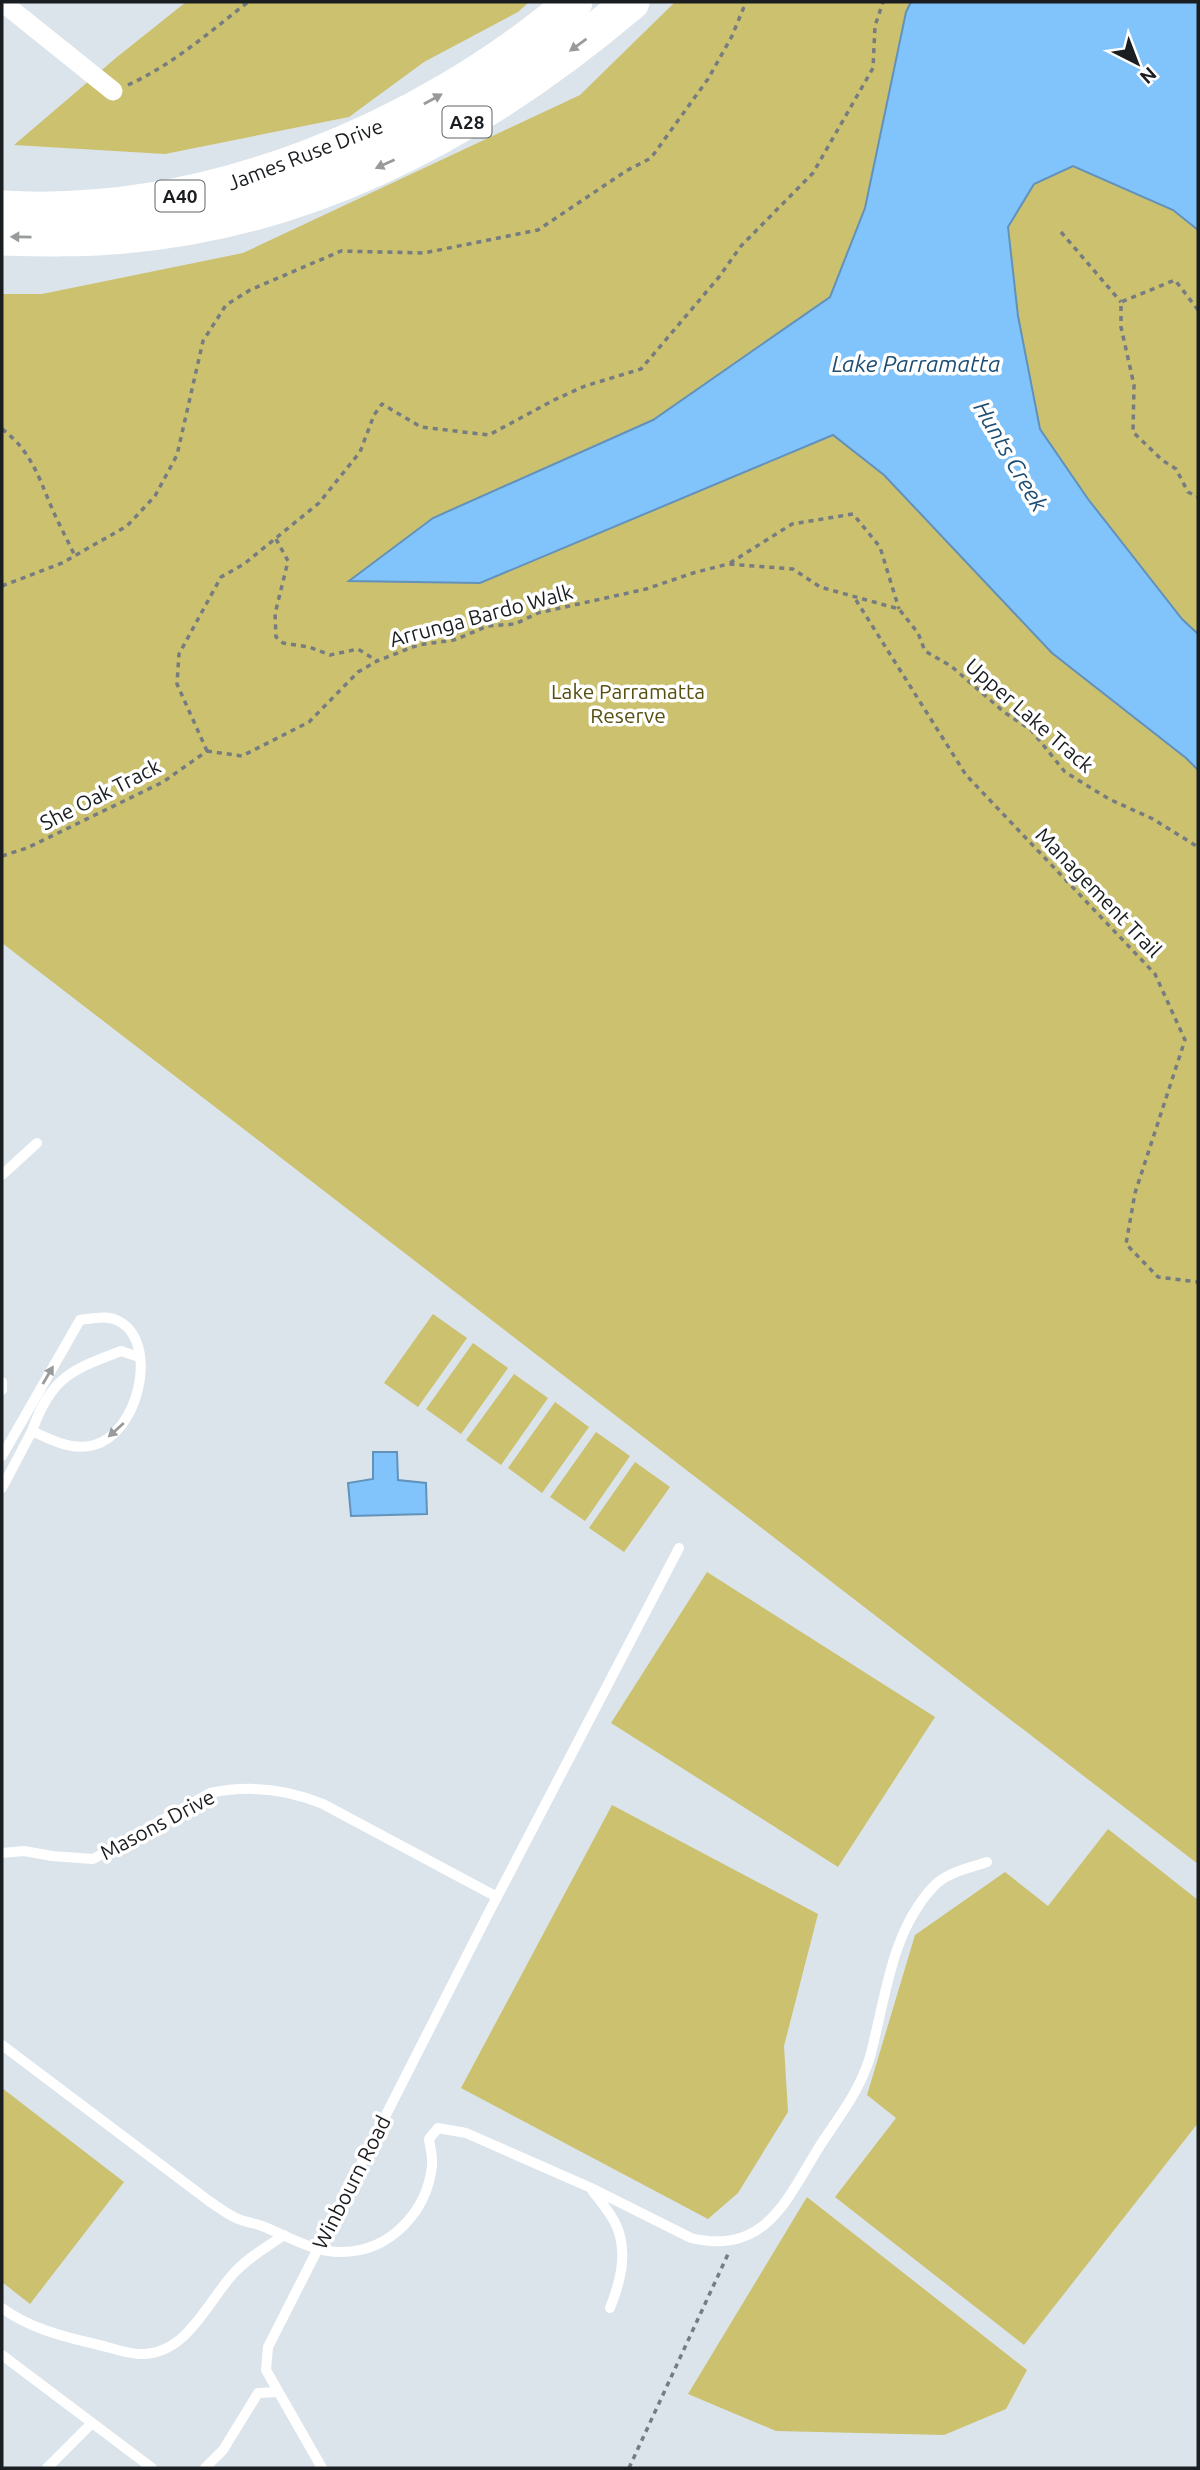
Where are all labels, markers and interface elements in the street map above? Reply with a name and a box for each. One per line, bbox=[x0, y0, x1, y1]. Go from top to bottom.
north arrow bbox=[1102, 28, 1172, 98]
one-way arrow bbox=[569, 38, 587, 52]
text: N bbox=[1136, 63, 1161, 89]
one-way arrow bbox=[423, 94, 443, 106]
road number: A28 bbox=[442, 106, 491, 138]
street label: James Ruse Drive bbox=[224, 113, 386, 195]
one-way arrow bbox=[375, 158, 395, 170]
road number: A40 bbox=[156, 180, 204, 212]
one-way arrow bbox=[9, 231, 31, 243]
water label: Lake Parramatta bbox=[832, 351, 1000, 376]
water label: Hunts Creek bbox=[969, 396, 1053, 516]
street label: Arrunga Bardo Walk bbox=[387, 579, 576, 651]
street label: Upper Lake Track bbox=[961, 653, 1099, 777]
park label: Lake Parramatta Reserve bbox=[551, 679, 705, 727]
street label: She Oak Track bbox=[36, 753, 165, 835]
street label: Management Trail bbox=[1031, 822, 1167, 962]
one-way arrow bbox=[41, 1366, 54, 1385]
one-way arrow bbox=[107, 1422, 125, 1438]
street label: Masons Drive bbox=[96, 1784, 218, 1864]
street label: Winbourn Road bbox=[307, 2111, 395, 2253]

